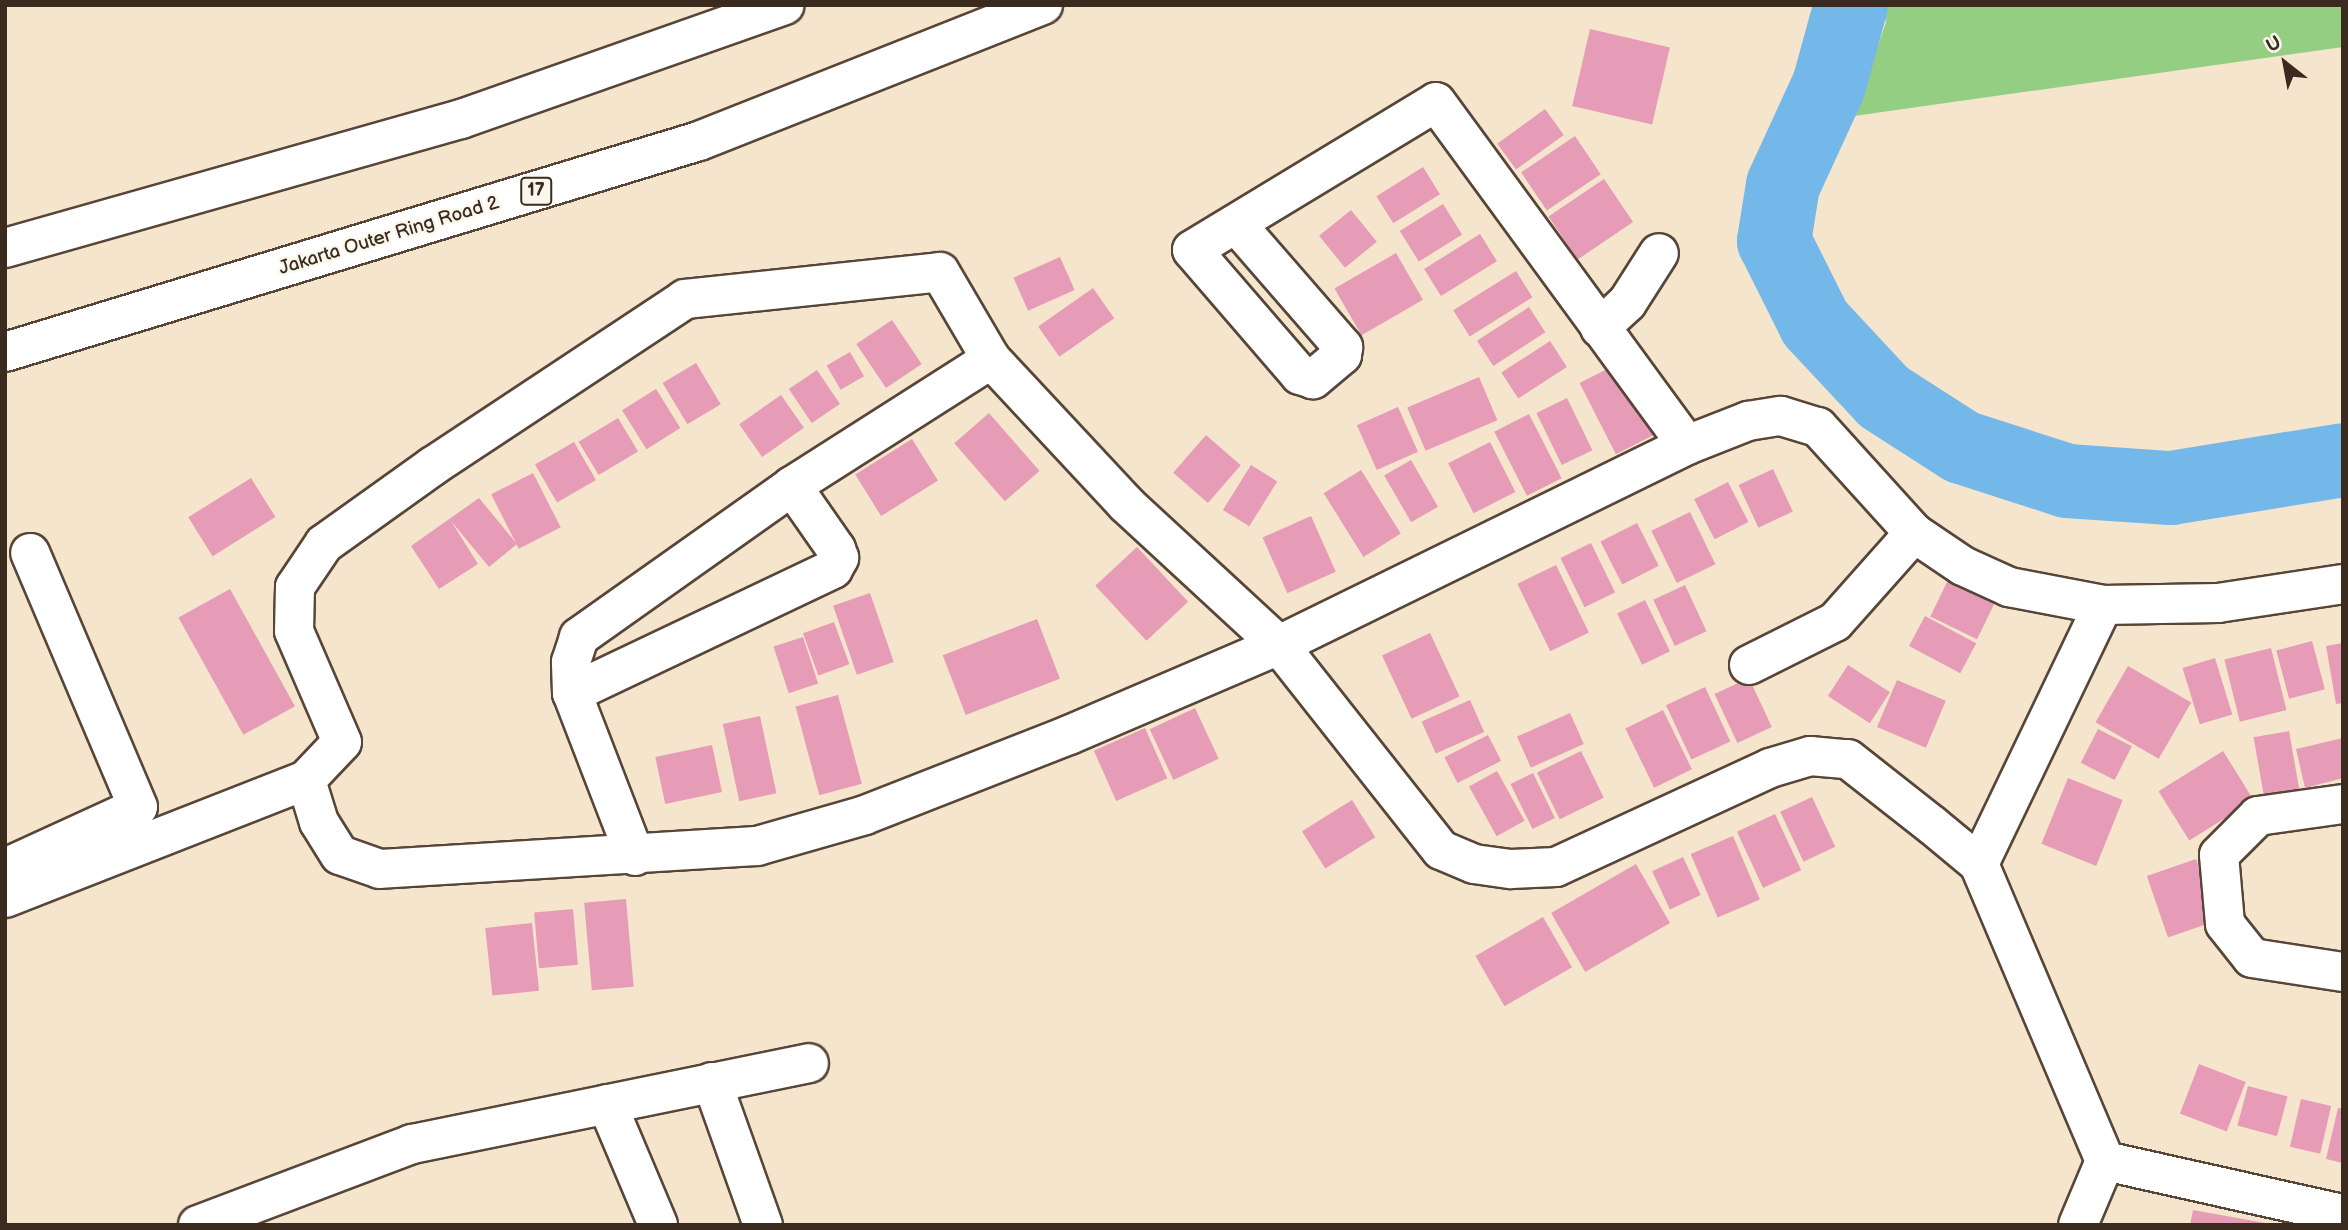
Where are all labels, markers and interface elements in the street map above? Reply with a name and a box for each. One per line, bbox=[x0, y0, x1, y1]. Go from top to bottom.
north arrow bbox=[2250, 28, 2320, 98]
text: U bbox=[2262, 31, 2286, 58]
road number: 17 bbox=[518, 176, 554, 206]
street label: Jakarta Outer Ring Road 2 bbox=[276, 192, 502, 280]

